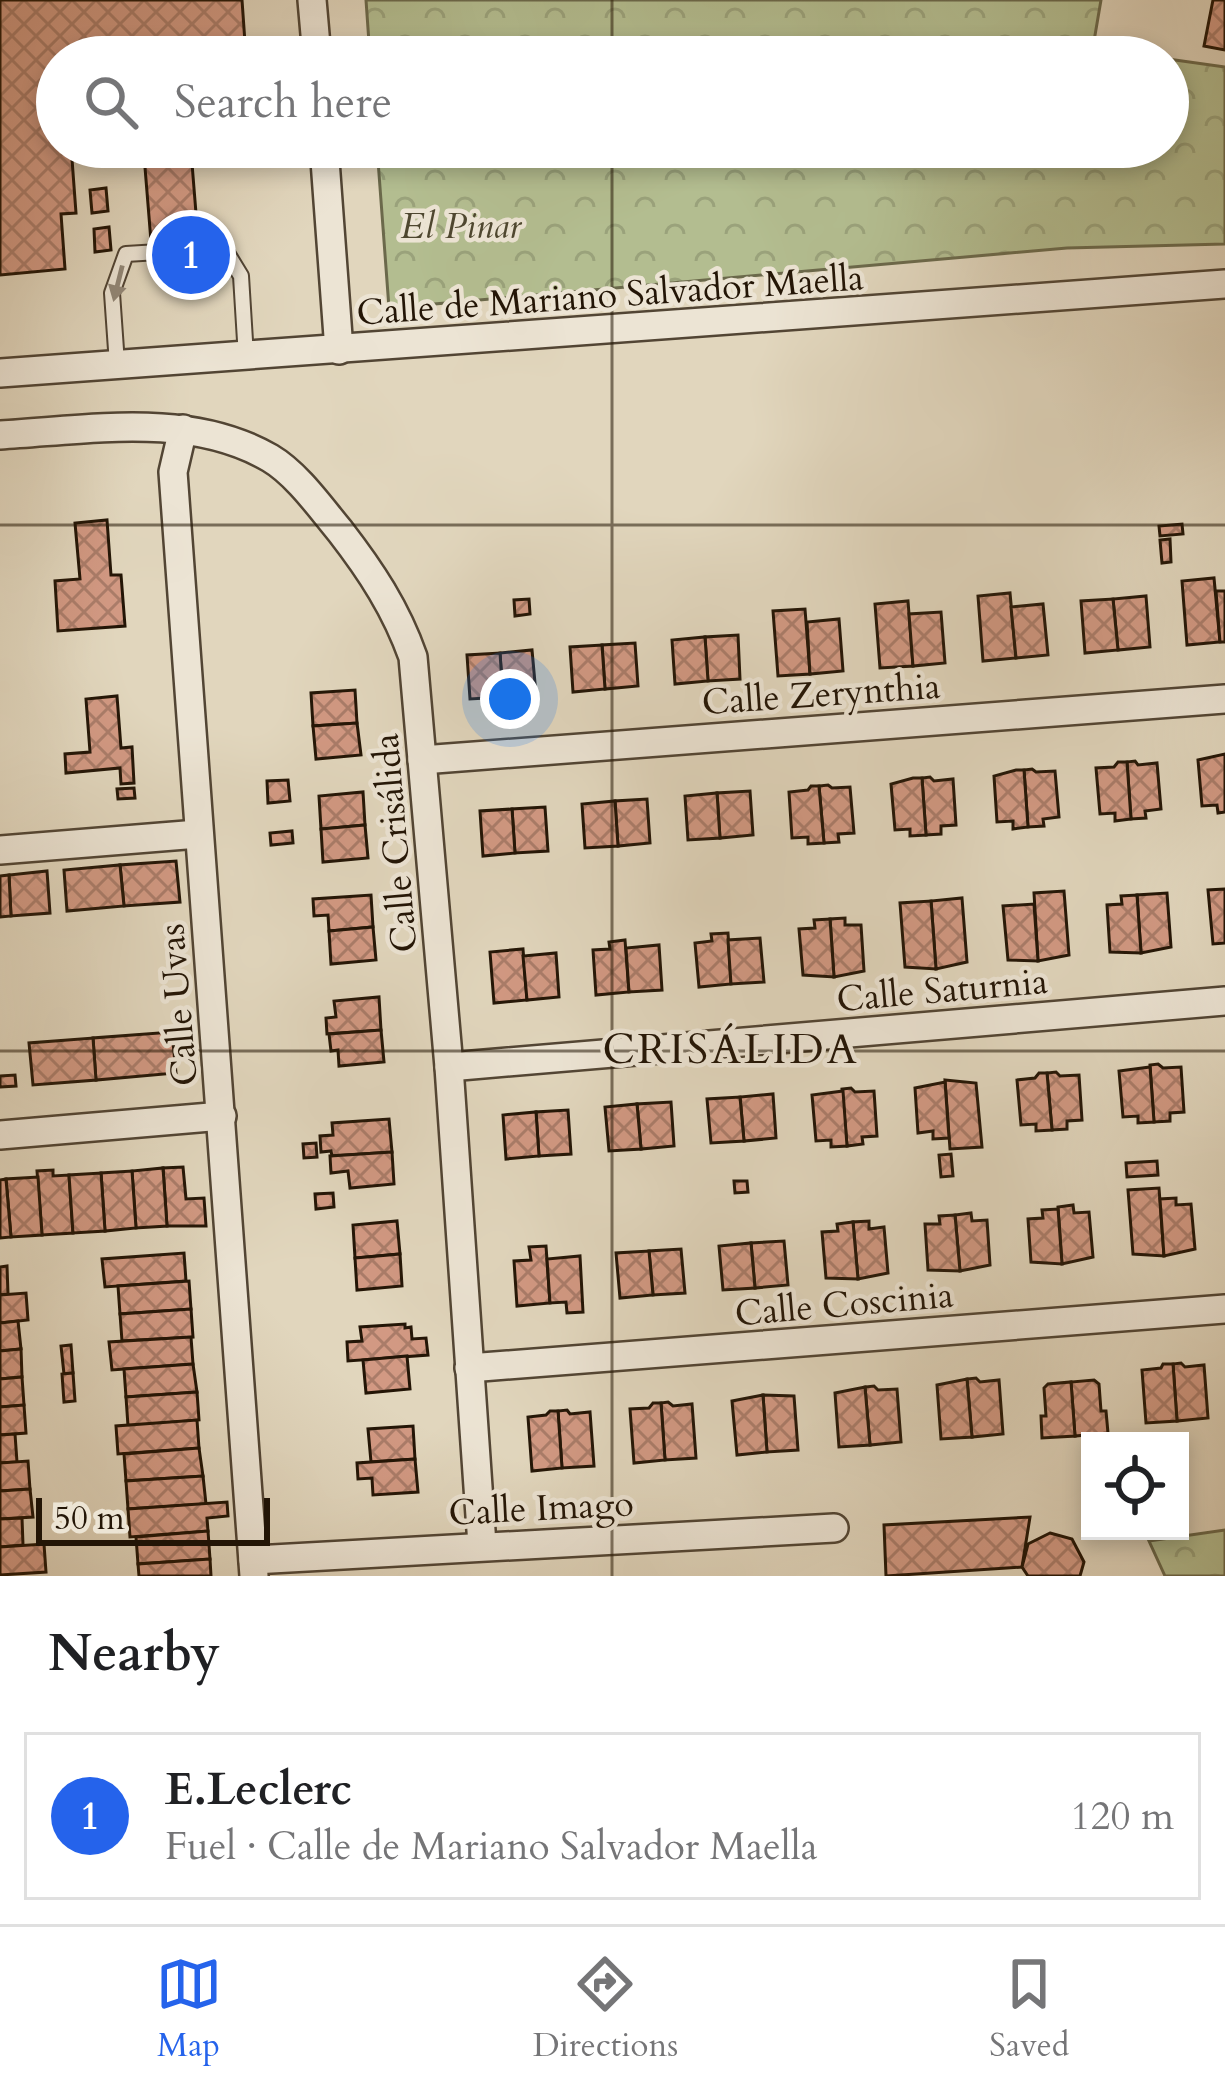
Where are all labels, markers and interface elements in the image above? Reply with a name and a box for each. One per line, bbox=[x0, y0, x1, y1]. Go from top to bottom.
search box bbox=[36, 36, 1189, 168]
icon: search bbox=[78, 69, 144, 135]
text: Search here bbox=[174, 72, 392, 133]
park label: El Pinar bbox=[401, 202, 522, 251]
pin: 1 bbox=[152, 210, 230, 300]
street label: Calle de Mariano Salvador Maella bbox=[355, 253, 866, 338]
one-way arrow bbox=[107, 265, 126, 302]
street label: Calle Zerynthia bbox=[700, 662, 942, 727]
your location bbox=[480, 669, 540, 729]
street label: Calle Crisálida bbox=[361, 731, 429, 954]
street label: Calle Uvas bbox=[147, 922, 210, 1088]
street label: Calle Saturnia bbox=[835, 957, 1050, 1024]
district label: CRISÁLIDA bbox=[602, 1021, 860, 1078]
street label: Calle Coscinia bbox=[733, 1271, 956, 1338]
map controls bbox=[1081, 1432, 1189, 1540]
button: locate bbox=[1081, 1432, 1189, 1540]
street label: Calle Imago bbox=[447, 1479, 635, 1538]
scale bar bbox=[36, 1492, 270, 1545]
text: 50 m bbox=[54, 1496, 125, 1541]
text: Nearby bbox=[48, 1619, 220, 1689]
text: E.Leclerc bbox=[165, 1759, 352, 1820]
text: 1 bbox=[80, 1790, 100, 1843]
text: 120 m bbox=[1071, 1790, 1174, 1843]
text: Fuel · Calle de Mariano Salvador Maella bbox=[165, 1820, 818, 1873]
tab: Map bbox=[156, 1951, 222, 2068]
tab: Directions bbox=[533, 1951, 678, 2068]
tab: Saved bbox=[989, 1951, 1069, 2068]

